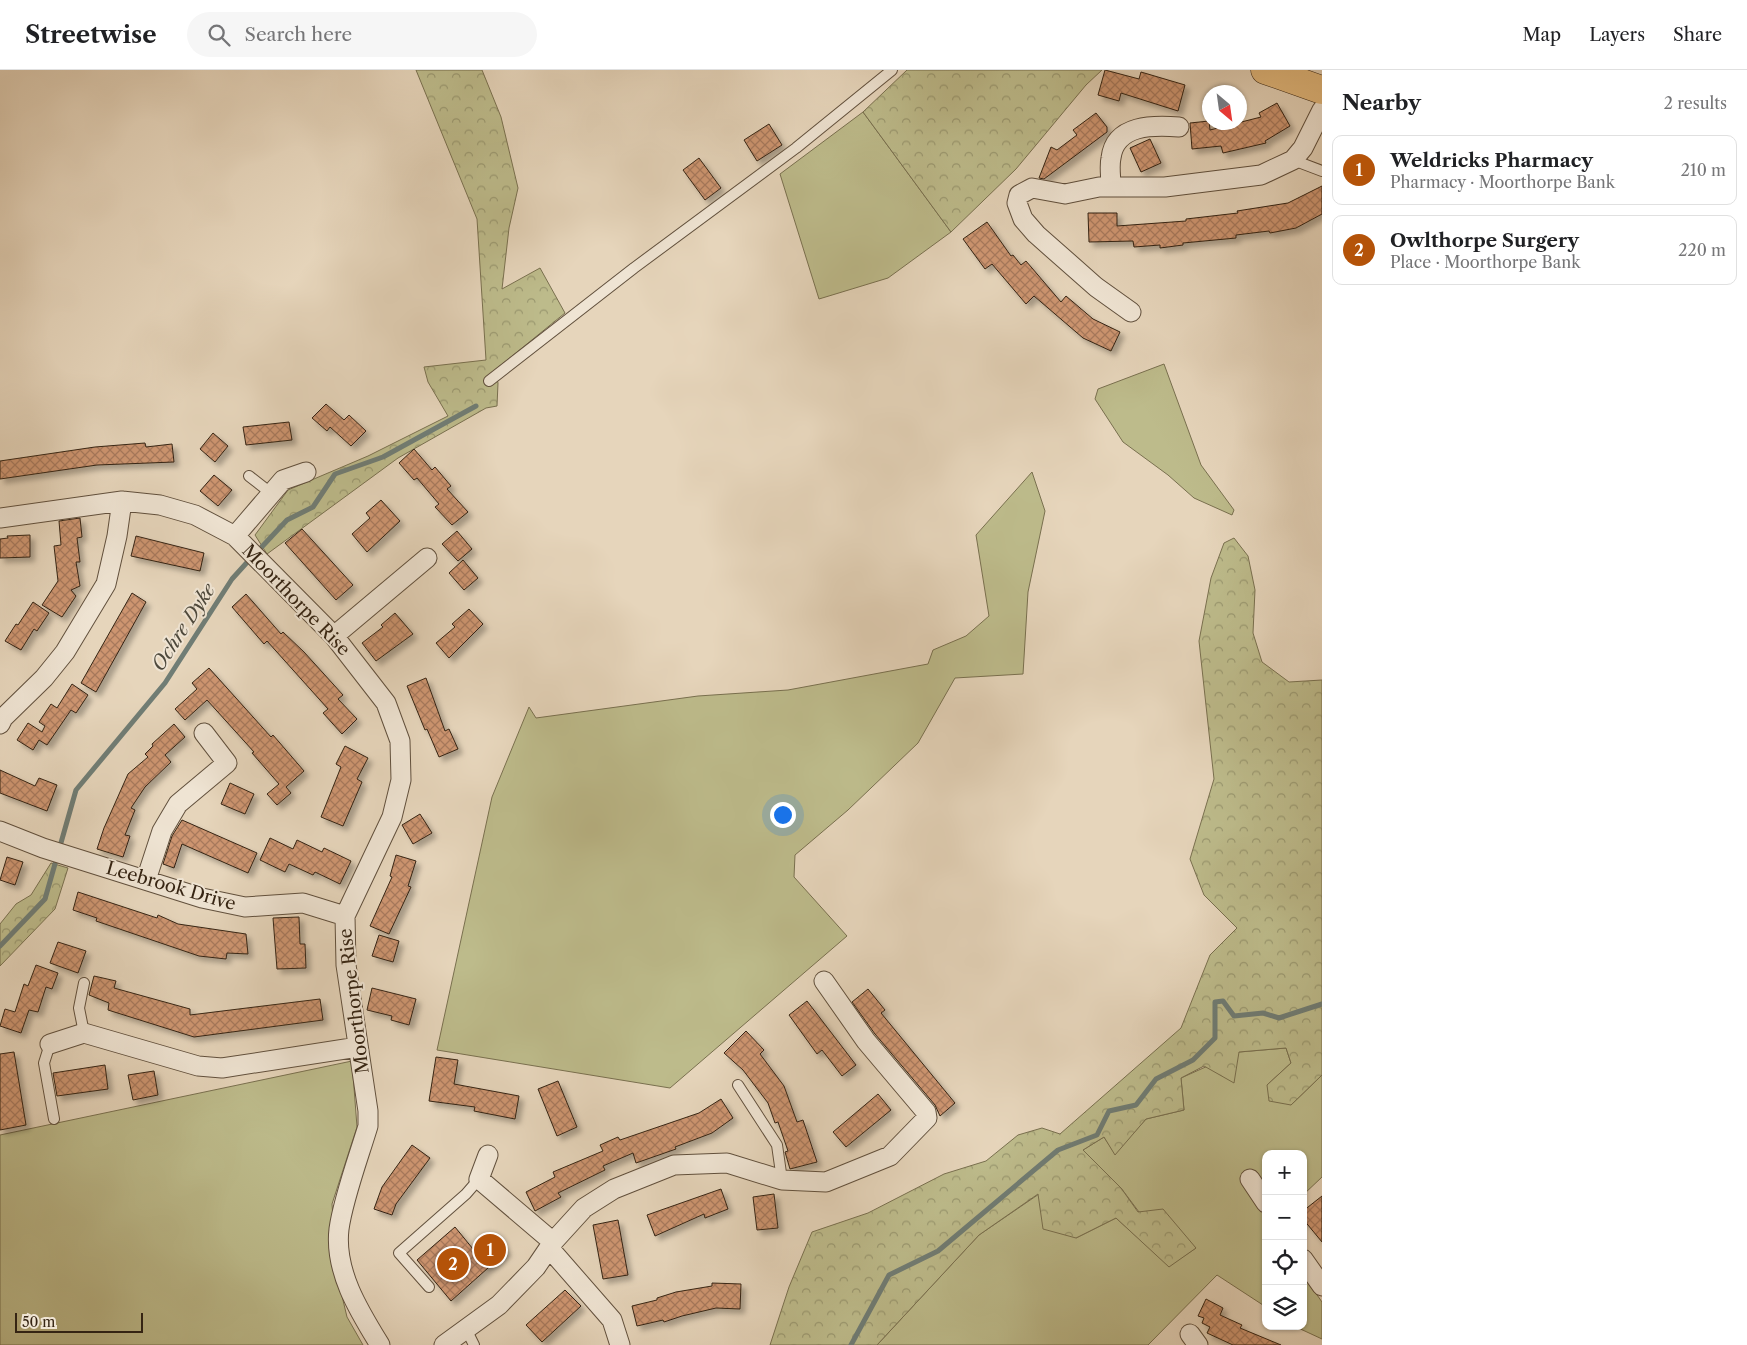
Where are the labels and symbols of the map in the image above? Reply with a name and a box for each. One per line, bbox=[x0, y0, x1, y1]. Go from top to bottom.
north arrow bbox=[1202, 85, 1247, 130]
street label: Moorthorpe Rise bbox=[237, 540, 355, 660]
water label: Ochre Dyke bbox=[147, 579, 221, 675]
your location bbox=[770, 802, 796, 828]
street label: Leebrook Drive bbox=[104, 857, 238, 915]
street label: Moorthorpe Rise bbox=[334, 927, 374, 1075]
pin: 1 bbox=[474, 1231, 506, 1269]
pin: 2 bbox=[437, 1245, 469, 1283]
scale bar bbox=[15, 1310, 142, 1333]

